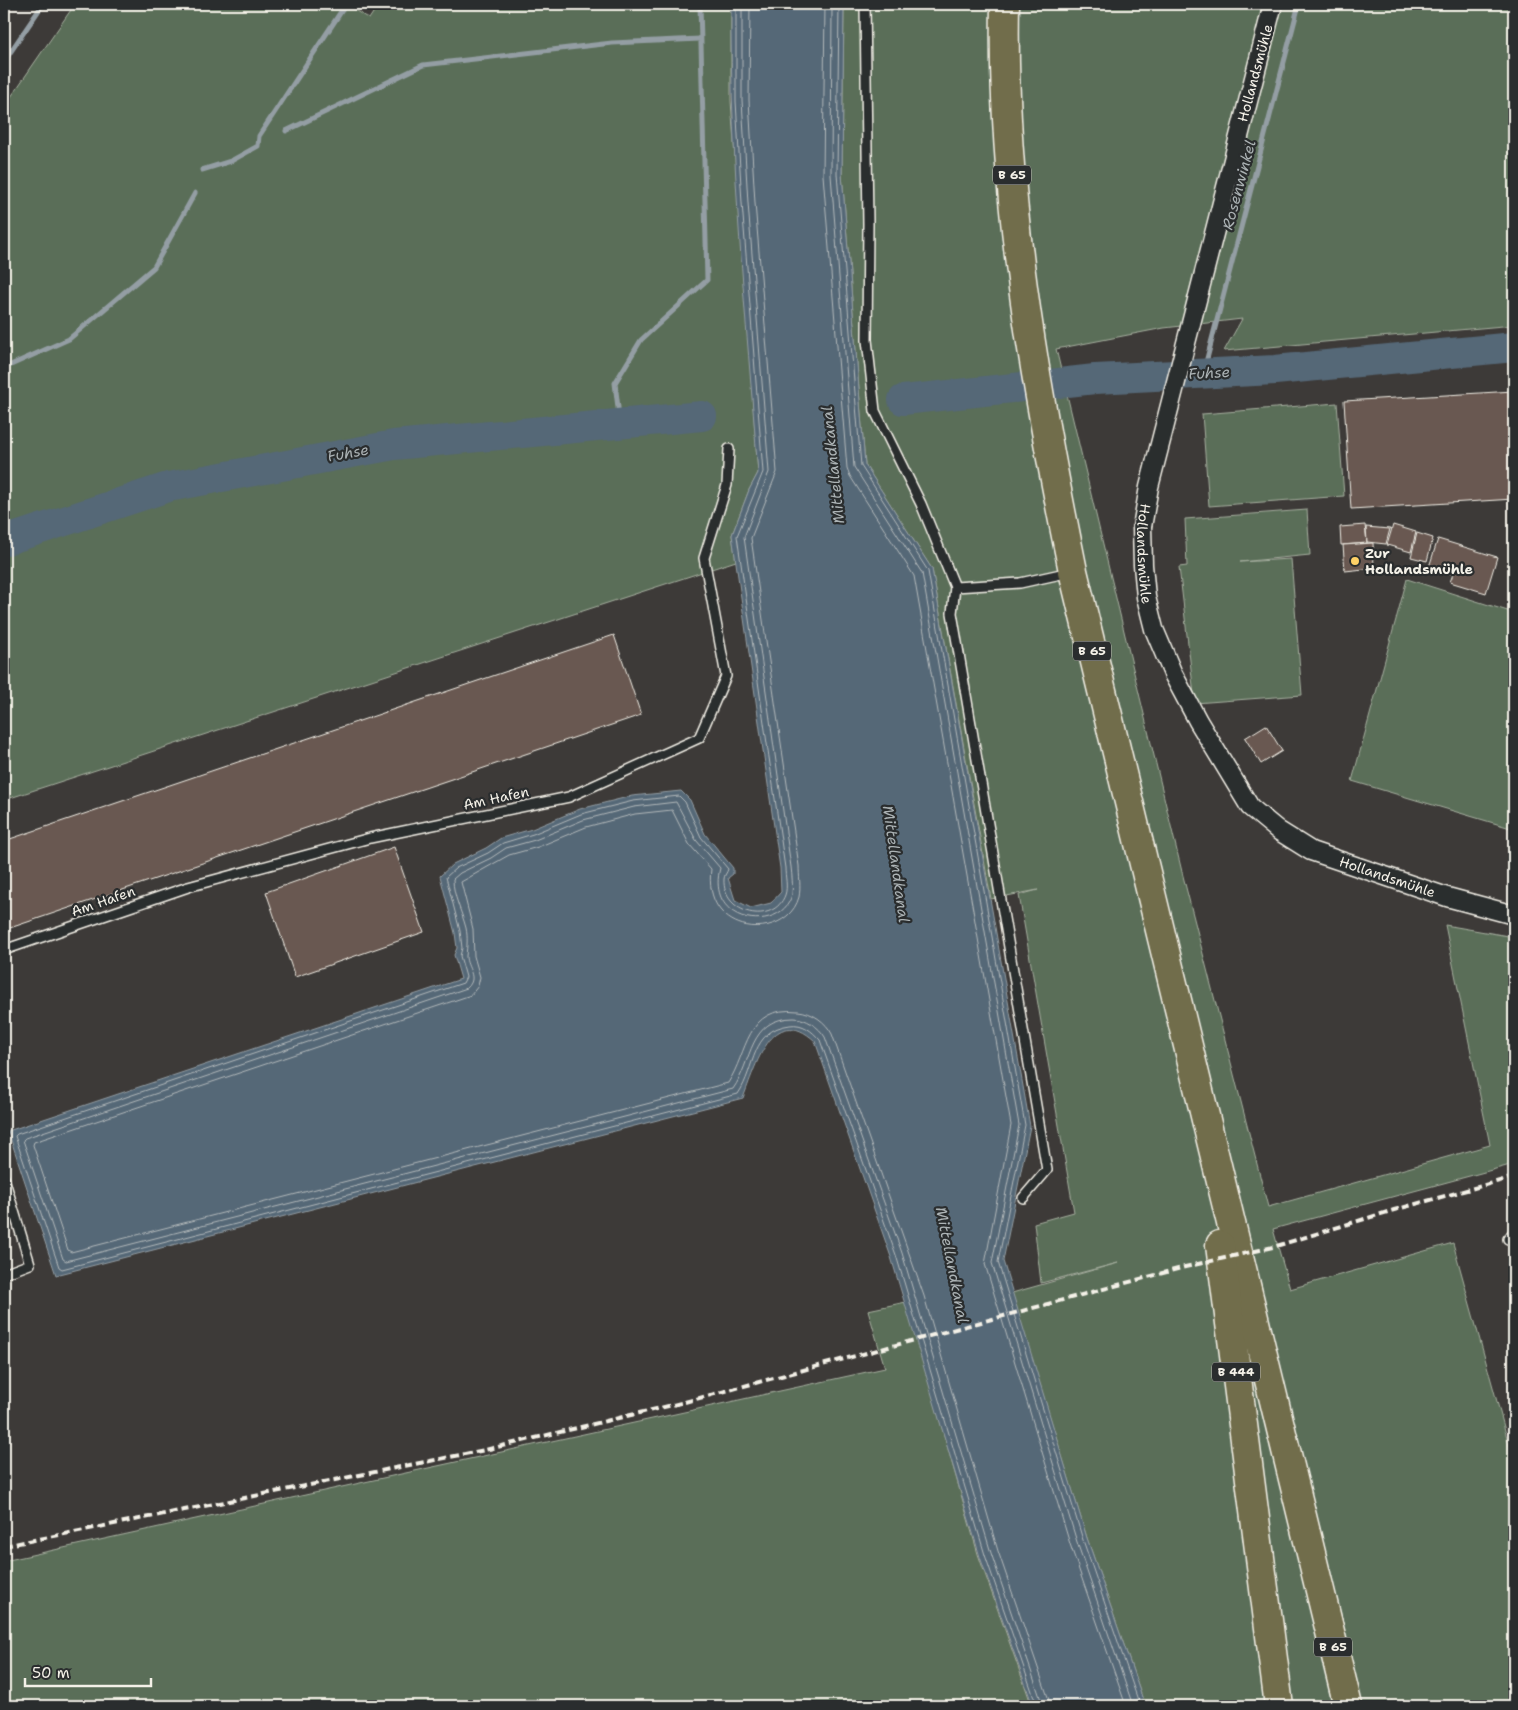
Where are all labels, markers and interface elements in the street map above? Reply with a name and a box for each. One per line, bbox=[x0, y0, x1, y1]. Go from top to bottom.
street label: Hollandsmühle bbox=[1233, 22, 1277, 124]
water label: Rosenwinkel bbox=[1217, 138, 1261, 232]
road number: B 65 bbox=[993, 166, 1031, 184]
water label: Fuhse bbox=[1188, 362, 1230, 384]
water label: Mittellandkanal bbox=[817, 405, 849, 525]
water label: Fuhse bbox=[326, 440, 370, 466]
street label: Hollandsmühle bbox=[1133, 502, 1156, 606]
place label: Zur Hollandsmühle bbox=[1365, 544, 1473, 578]
marker: Zur Hollandsmühle bbox=[1349, 555, 1361, 567]
road number: B 65 bbox=[1073, 641, 1111, 660]
street label: Am Hafen bbox=[462, 782, 531, 814]
water label: Mittellandkanal bbox=[878, 804, 914, 924]
street label: Hollandsmühle bbox=[1337, 852, 1438, 901]
street label: Am Hafen bbox=[69, 882, 138, 920]
water label: Mittellandkanal bbox=[931, 1205, 973, 1325]
road number: B 444 bbox=[1212, 1362, 1260, 1381]
road number: B 65 bbox=[1314, 1638, 1352, 1656]
scale bar bbox=[25, 1655, 151, 1687]
text: 50 m bbox=[32, 1663, 70, 1683]

